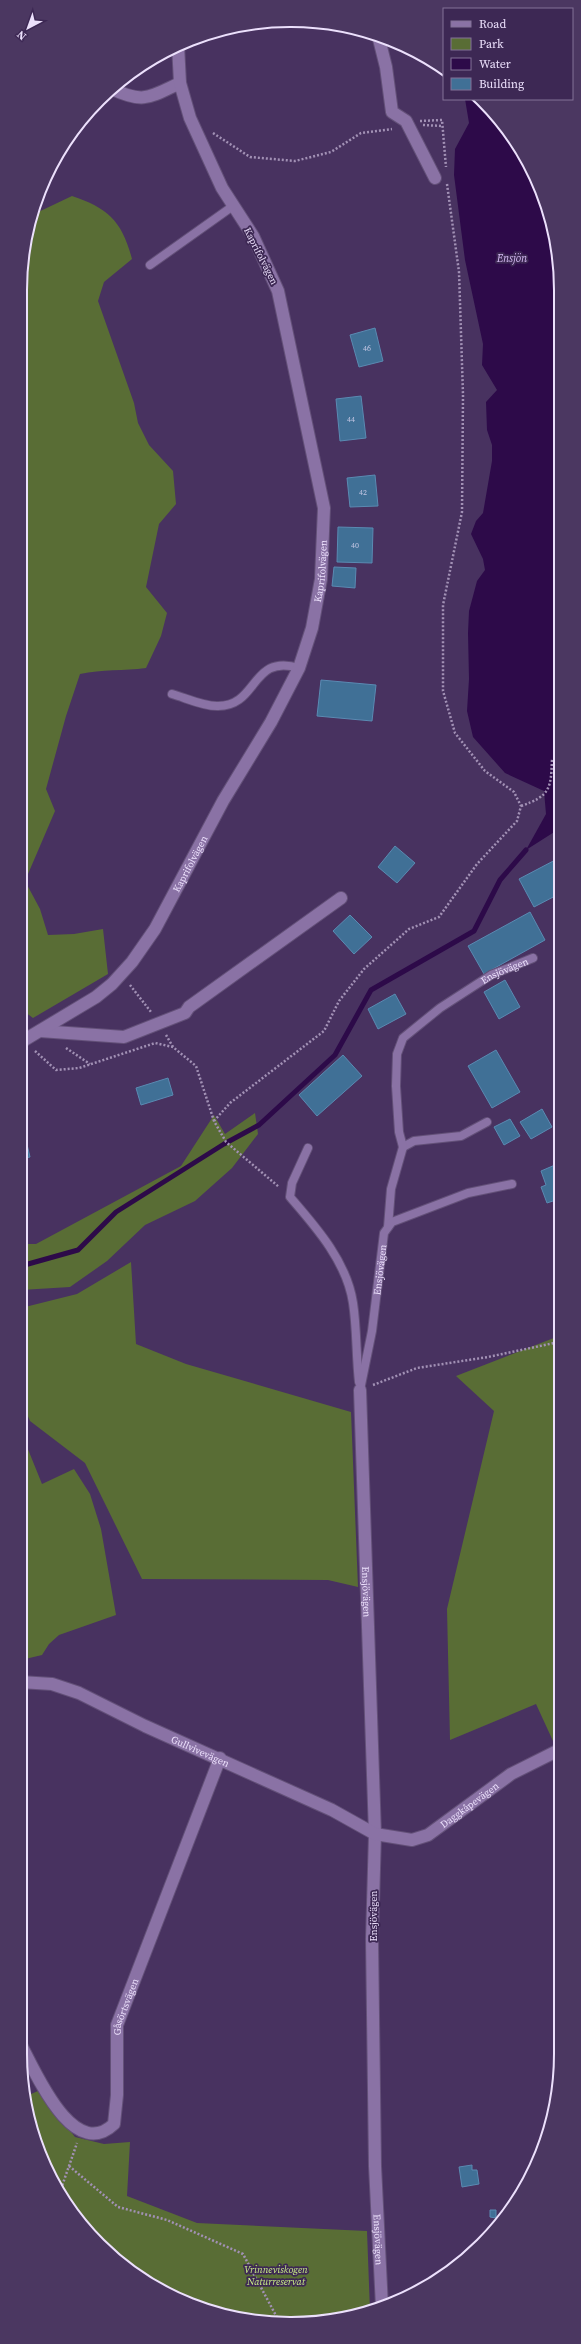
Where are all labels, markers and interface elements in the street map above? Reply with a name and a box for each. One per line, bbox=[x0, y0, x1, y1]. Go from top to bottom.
north arrow bbox=[8, 8, 48, 48]
legend bbox=[443, 8, 573, 100]
text: Road bbox=[479, 16, 506, 32]
text: N bbox=[14, 27, 30, 43]
text: Park bbox=[479, 36, 504, 52]
text: Water bbox=[479, 56, 511, 72]
text: Building bbox=[479, 76, 524, 92]
street label: Kaprifolvägen bbox=[241, 225, 281, 287]
water label: Ensjön bbox=[496, 251, 528, 266]
house number: 46 bbox=[363, 343, 371, 354]
house number: 44 bbox=[347, 414, 355, 425]
house number: 42 bbox=[359, 487, 367, 498]
street label: Kaprifolvägen bbox=[310, 540, 329, 603]
house number: 40 bbox=[351, 540, 359, 551]
street label: Kaprifolvägen bbox=[169, 833, 210, 894]
street label: Ensjövägen bbox=[478, 954, 530, 987]
street label: Ensjövägen bbox=[370, 1244, 389, 1296]
street label: Ensjövägen bbox=[359, 1566, 374, 1618]
street label: Gullvivevägen bbox=[169, 1732, 232, 1770]
street label: Daggkåpevägen bbox=[437, 1779, 501, 1831]
street label: Ensjövägen bbox=[367, 1891, 380, 1941]
street label: Gåsörtsvägen bbox=[111, 1976, 141, 2035]
street label: Ensjövägen bbox=[371, 2214, 386, 2265]
park label: Vrinneviskogen Naturreservat bbox=[244, 2263, 308, 2288]

